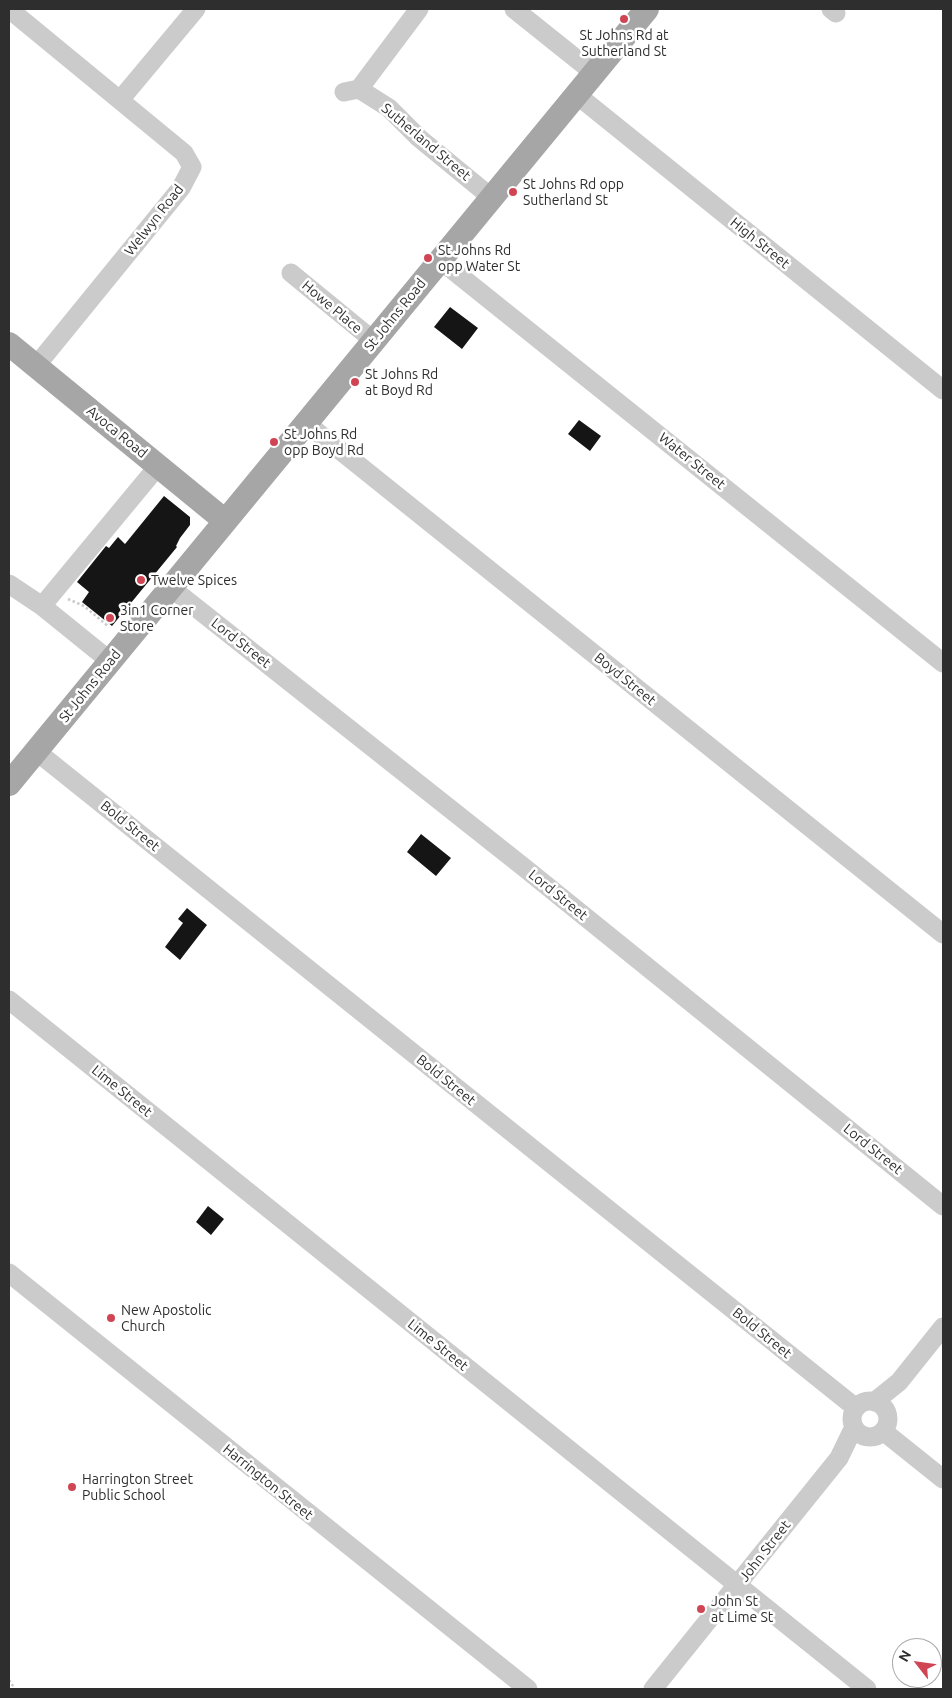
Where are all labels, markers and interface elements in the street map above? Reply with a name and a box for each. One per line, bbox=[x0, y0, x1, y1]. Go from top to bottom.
marker: St Johns Rd at Sutherland St bbox=[618, 13, 630, 25]
place label: St Johns Rd at Sutherland St bbox=[579, 27, 669, 59]
street label: Sutherland Street bbox=[378, 100, 474, 184]
place label: St Johns Rd opp Sutherland St bbox=[523, 176, 624, 208]
street label: Welwyn Road bbox=[121, 181, 187, 259]
marker: St Johns Rd opp Sutherland St bbox=[507, 186, 519, 198]
street label: High Street bbox=[727, 214, 793, 272]
place label: St Johns Rd opp Water St bbox=[438, 242, 520, 274]
marker: St Johns Rd opp Water St bbox=[422, 252, 434, 264]
street label: St Johns Road bbox=[361, 275, 429, 355]
street label: Howe Place bbox=[299, 277, 365, 337]
place label: St Johns Rd at Boyd Rd bbox=[365, 366, 438, 398]
marker: St Johns Rd at Boyd Rd bbox=[349, 376, 361, 388]
street label: Avoca Road bbox=[83, 402, 151, 462]
place label: St Johns Rd opp Boyd Rd bbox=[284, 426, 364, 458]
street label: Water Street bbox=[655, 429, 729, 493]
marker: St Johns Rd opp Boyd Rd bbox=[268, 436, 280, 448]
place label: Twelve Spices bbox=[151, 572, 237, 588]
marker: Twelve Spices bbox=[135, 574, 147, 586]
place label: 3in1 Corner Store bbox=[120, 602, 193, 634]
marker: 3in1 Corner Store bbox=[104, 612, 116, 624]
street label: Lord Street bbox=[208, 614, 274, 672]
street label: St Johns Road bbox=[56, 646, 124, 726]
street label: Boyd Street bbox=[591, 649, 659, 709]
street label: Bold Street bbox=[97, 797, 163, 855]
street label: Lord Street bbox=[525, 866, 591, 924]
street label: Bold Street bbox=[413, 1051, 479, 1109]
street label: Lime Street bbox=[88, 1062, 156, 1120]
street label: Lord Street bbox=[840, 1120, 906, 1178]
place label: New Apostolic Church bbox=[121, 1302, 212, 1334]
street label: Bold Street bbox=[729, 1304, 795, 1362]
marker: New Apostolic Church bbox=[105, 1312, 117, 1324]
street label: Lime Street bbox=[404, 1316, 472, 1374]
street label: Harrington Street bbox=[220, 1441, 316, 1523]
place label: Harrington Street Public School bbox=[82, 1471, 193, 1504]
marker: Harrington Street Public School bbox=[66, 1481, 78, 1493]
street label: John Street bbox=[736, 1517, 794, 1585]
place label: John St at Lime St bbox=[711, 1593, 773, 1625]
marker: John St at Lime St bbox=[695, 1603, 707, 1615]
north arrow bbox=[892, 1638, 942, 1688]
text: N bbox=[895, 1647, 914, 1665]

